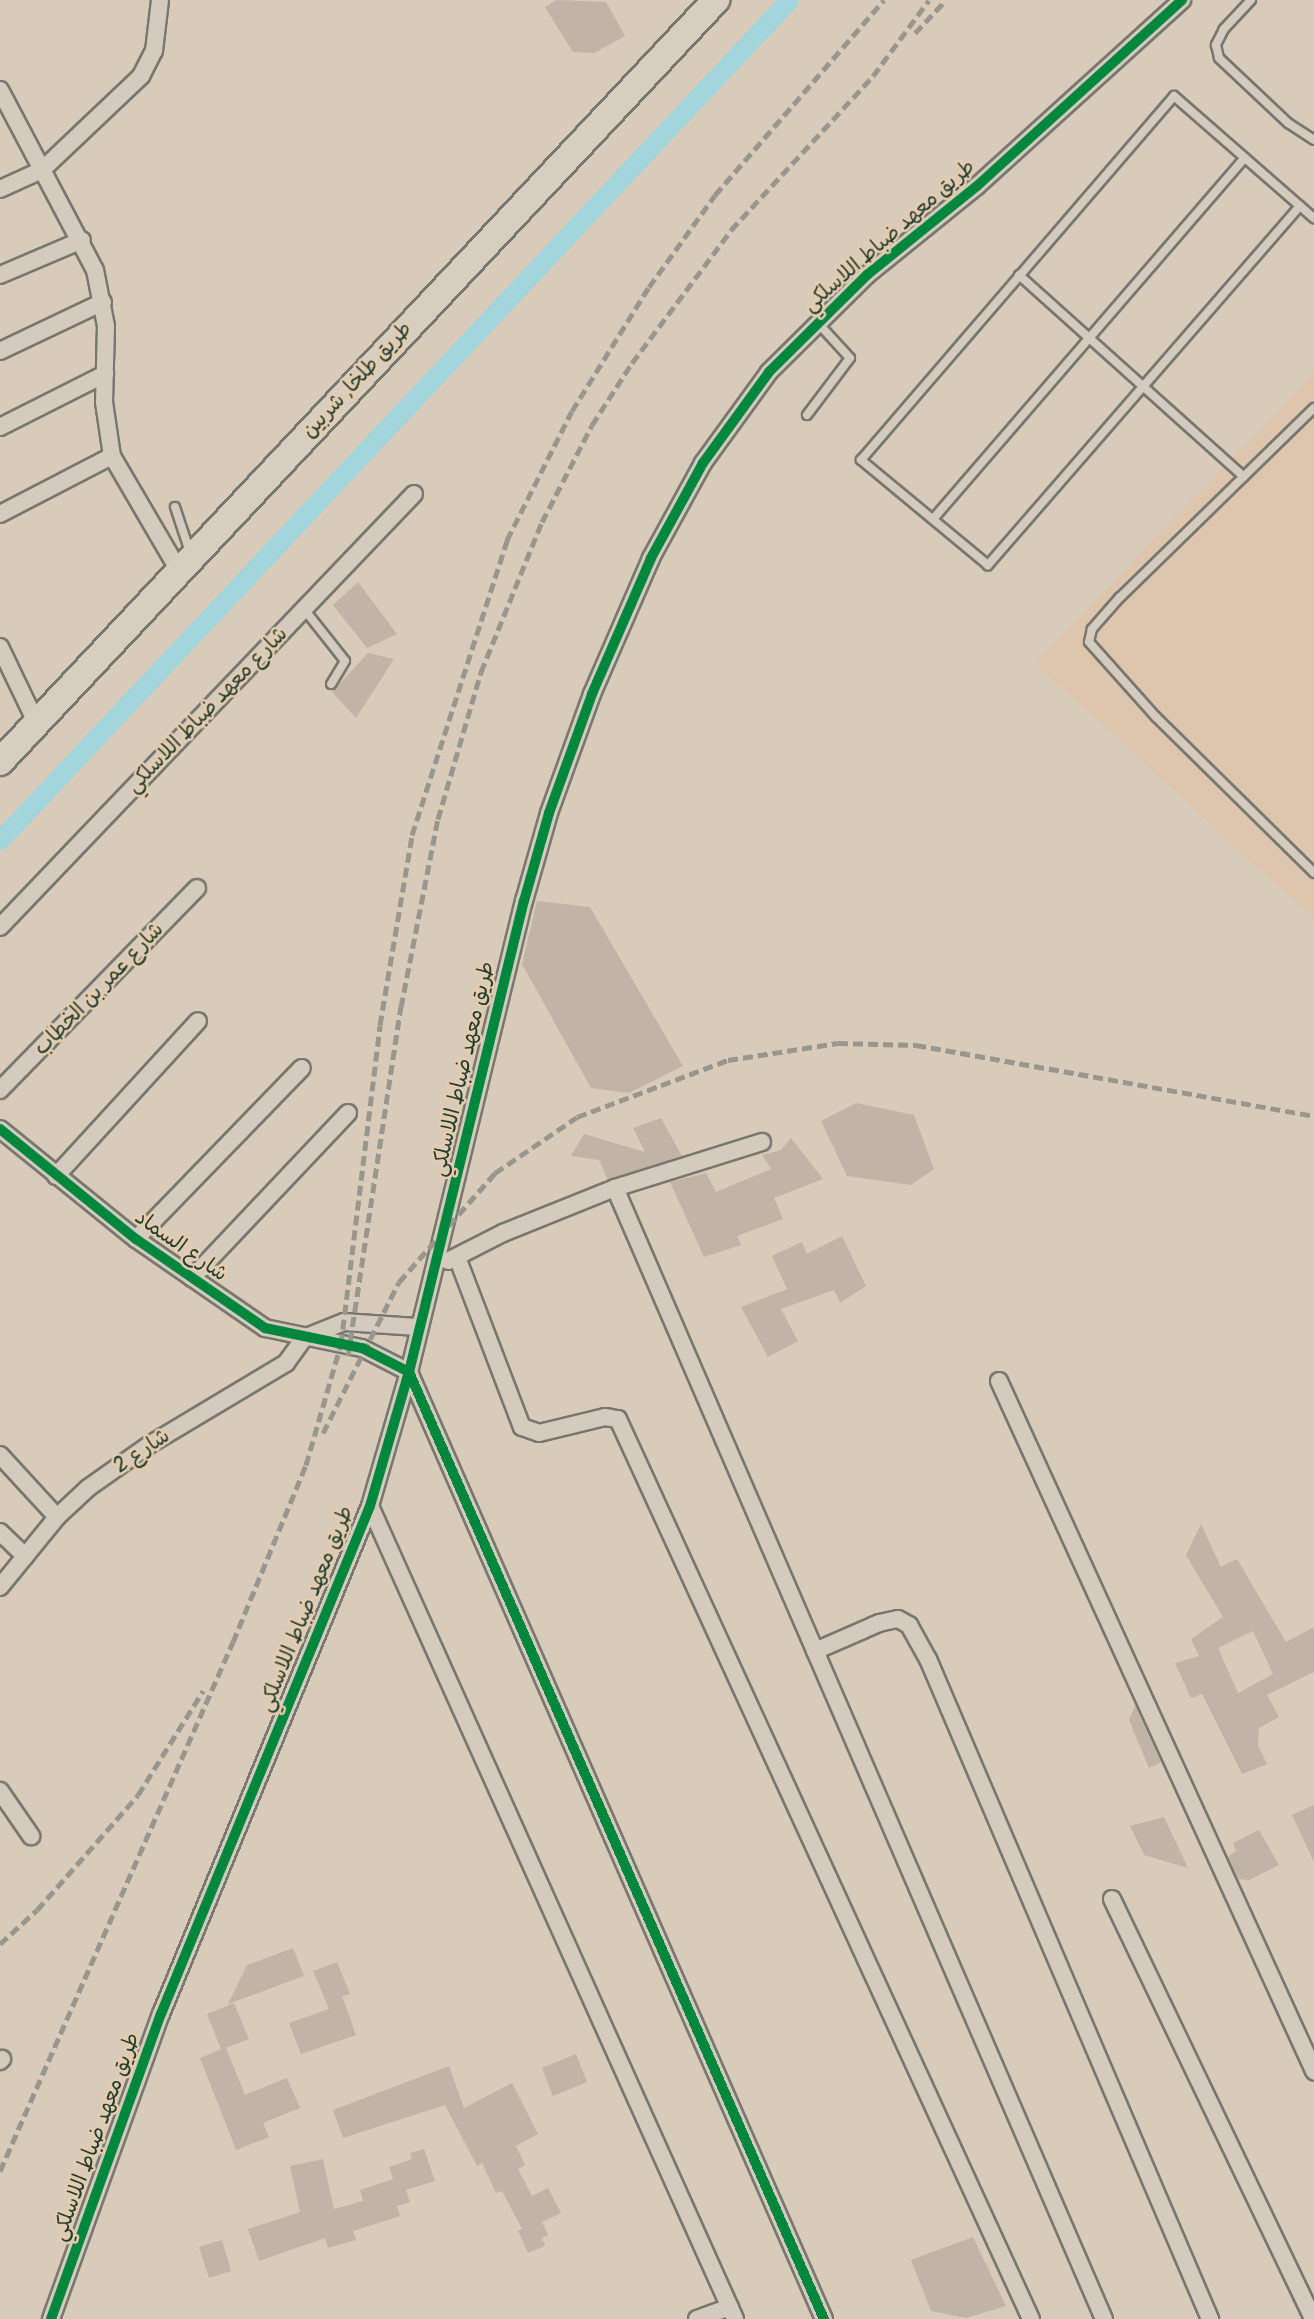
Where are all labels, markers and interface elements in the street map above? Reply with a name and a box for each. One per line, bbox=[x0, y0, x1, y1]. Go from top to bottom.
street label: طريق معهد ضباط اللاسلكي bbox=[798, 154, 980, 318]
street label: طريق طلخا, شربين bbox=[297, 317, 417, 443]
street label: شارع معهد ضباط اللاسلكي bbox=[121, 622, 293, 798]
street label: شارع عمر بن الخطاب bbox=[29, 917, 169, 1061]
street label: طريق معهد ضباط اللاسلكي bbox=[426, 959, 500, 1179]
street label: شارع السماد bbox=[130, 1205, 232, 1287]
street label: شارع 2 bbox=[109, 1423, 175, 1479]
street label: طريق معهد ضباط اللاسلكي bbox=[253, 1502, 359, 1716]
street label: طريق معهد ضباط اللاسلكي bbox=[47, 2029, 145, 2245]

